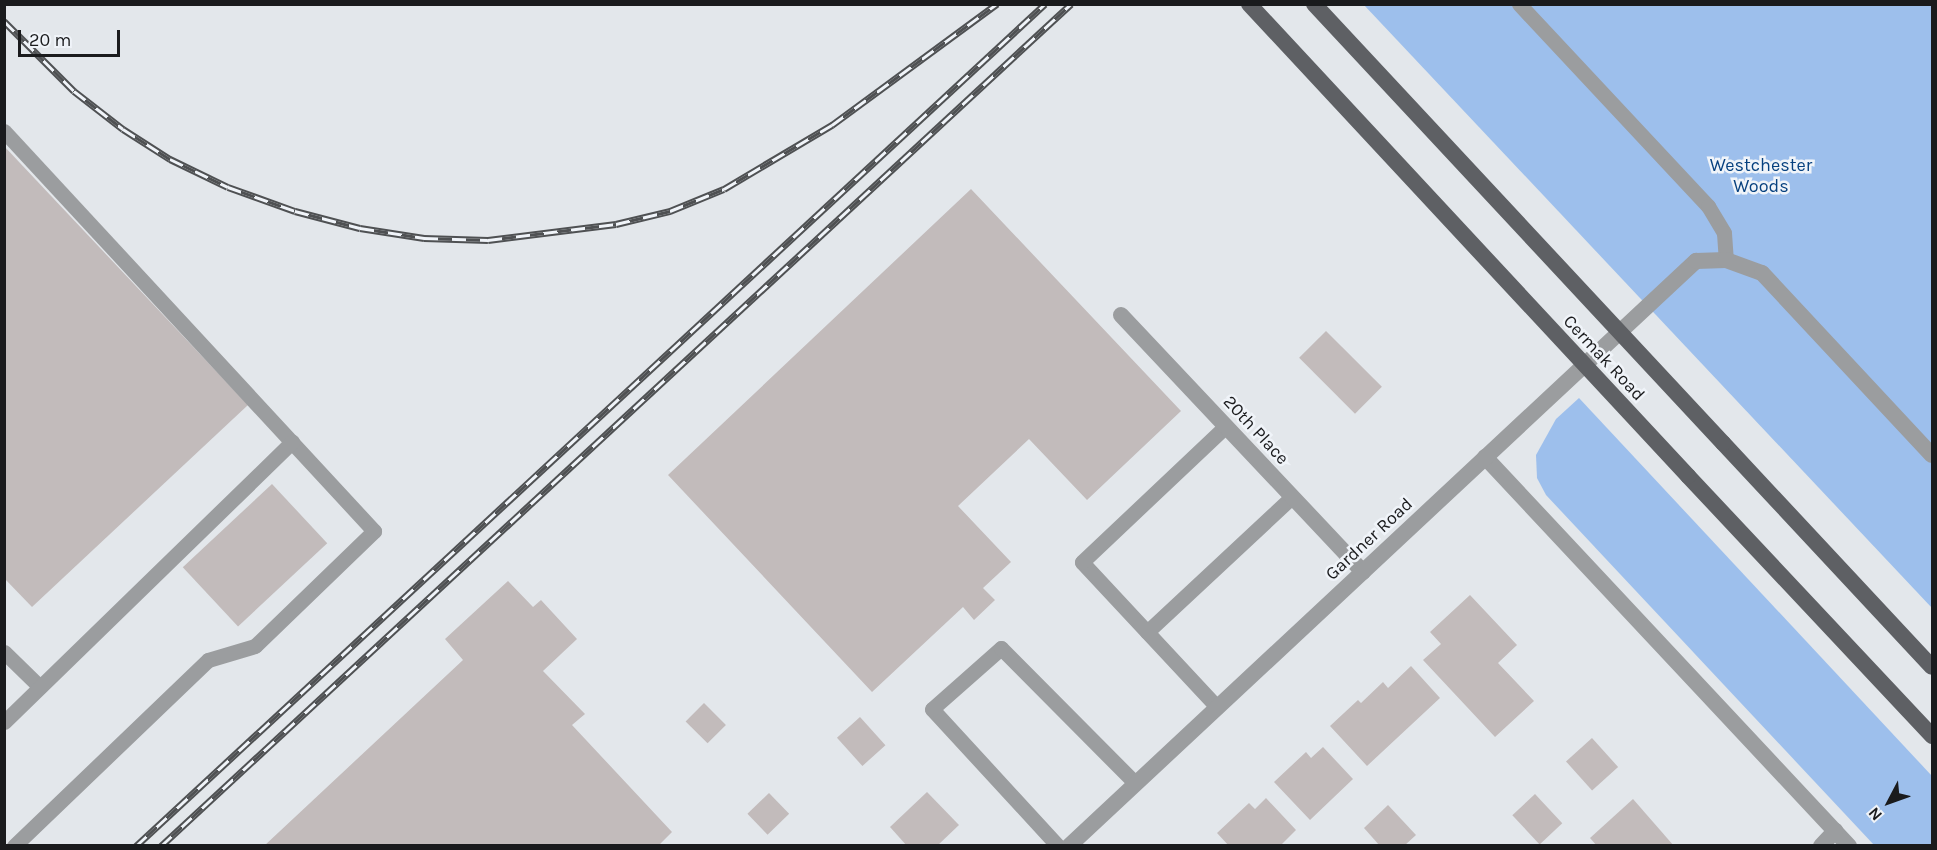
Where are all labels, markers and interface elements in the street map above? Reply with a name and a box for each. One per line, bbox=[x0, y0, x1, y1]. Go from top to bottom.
scale bar bbox=[21, 18, 123, 56]
text: 20 m bbox=[29, 29, 71, 51]
park label: Westchester Woods bbox=[1710, 155, 1812, 198]
street label: Cermak Road bbox=[1559, 311, 1649, 405]
street label: 20th Place bbox=[1219, 391, 1293, 469]
street label: Gardner Road bbox=[1321, 493, 1417, 585]
north arrow bbox=[1859, 772, 1919, 832]
text: N bbox=[1864, 804, 1886, 825]

